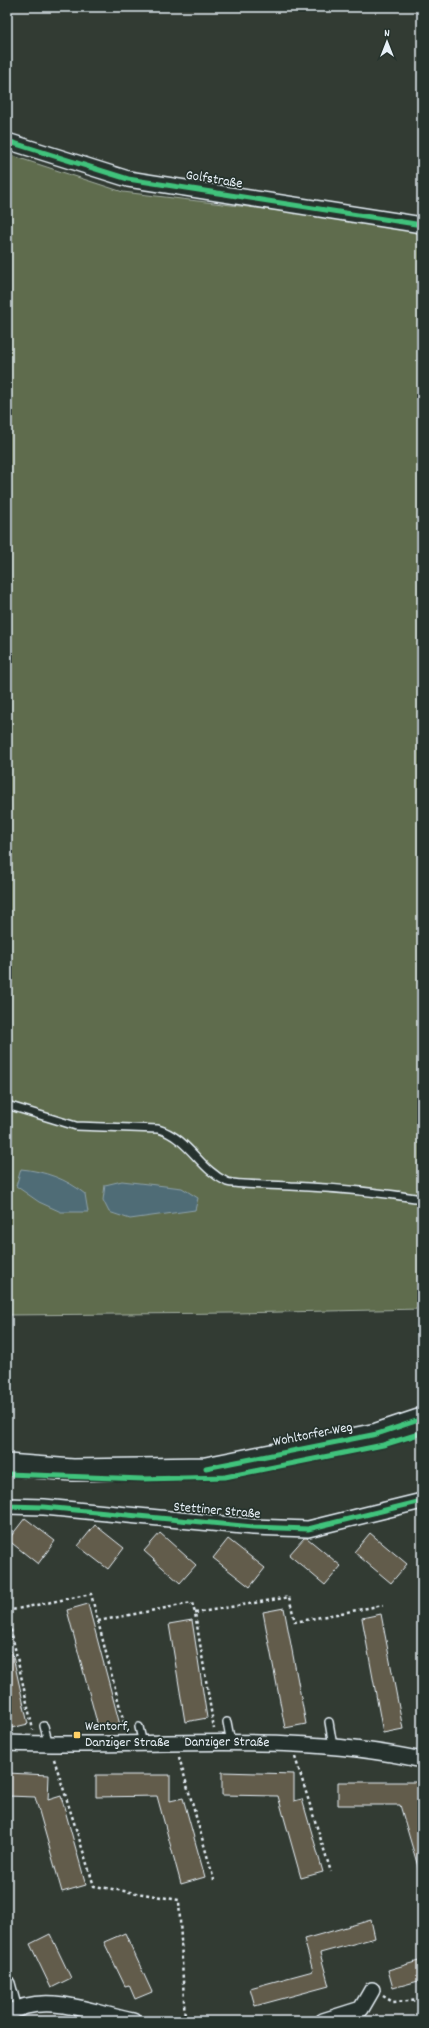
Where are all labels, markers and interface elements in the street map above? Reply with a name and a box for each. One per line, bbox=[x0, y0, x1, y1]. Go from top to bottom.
north arrow bbox=[367, 22, 407, 62]
text: N bbox=[384, 26, 390, 42]
street label: Golfstraße bbox=[184, 166, 244, 194]
street label: Wohltorfer Weg bbox=[272, 1418, 354, 1452]
street label: Stettiner Straße bbox=[173, 1497, 261, 1525]
place label: Wentorf, Danziger Straße bbox=[85, 1717, 170, 1753]
marker: Wentorf, Danziger Straße bbox=[72, 1730, 82, 1740]
street label: Danziger Straße bbox=[184, 1732, 270, 1753]

